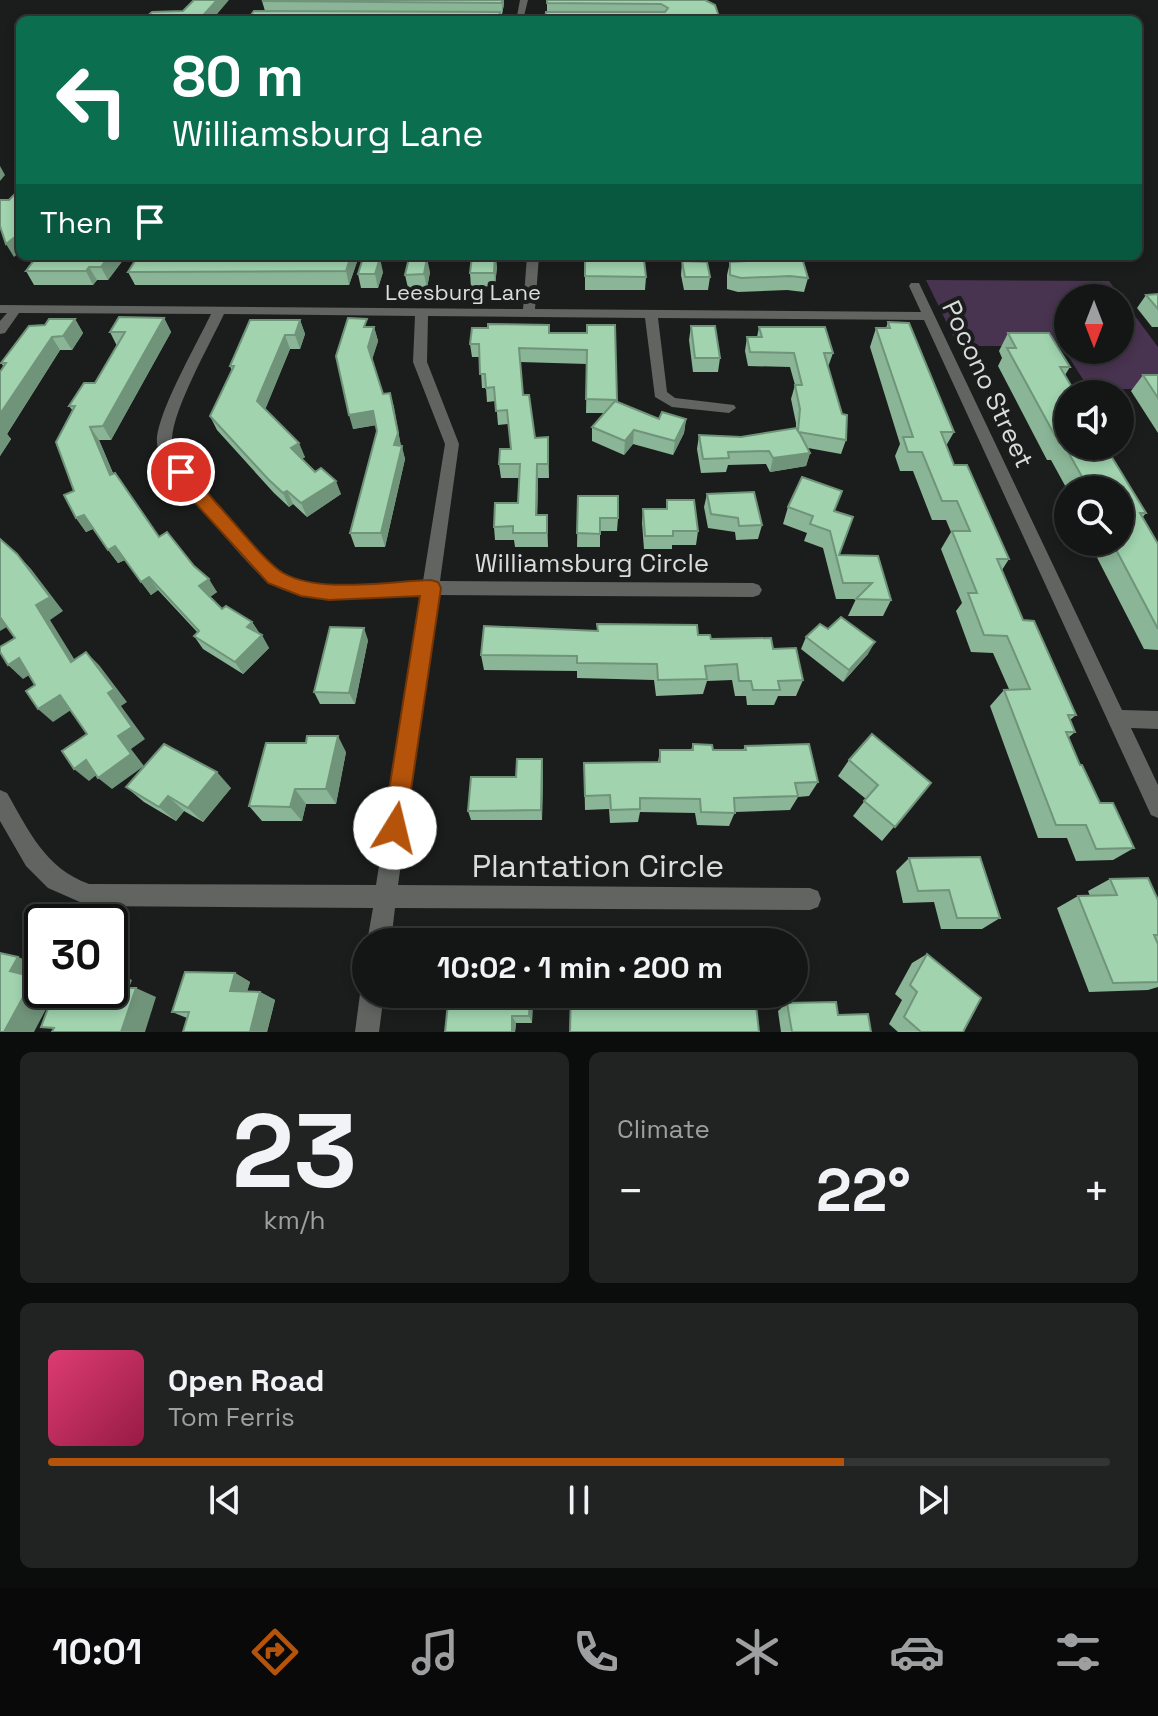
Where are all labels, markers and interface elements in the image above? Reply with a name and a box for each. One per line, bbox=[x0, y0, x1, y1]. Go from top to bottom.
text: 80 m bbox=[172, 41, 304, 112]
icon: left bbox=[40, 48, 144, 152]
text: Williamsburg Lane bbox=[172, 111, 484, 157]
icon: arrive bbox=[128, 200, 172, 244]
text: Then bbox=[40, 203, 112, 242]
street label: Leesburg Lane bbox=[385, 278, 541, 306]
north arrow bbox=[1054, 284, 1134, 364]
map controls bbox=[1054, 284, 1134, 556]
street label: Pocono Street bbox=[934, 295, 1042, 473]
button: sound bbox=[1054, 380, 1134, 460]
pin bbox=[147, 438, 215, 506]
icon: arrive bbox=[159, 450, 203, 494]
button: search bbox=[1054, 476, 1134, 556]
street label: Williamsburg Circle bbox=[475, 546, 709, 580]
position arrow bbox=[353, 786, 437, 870]
street label: Plantation Circle bbox=[472, 846, 724, 886]
speed limit sign: 30 bbox=[24, 904, 128, 1008]
text: 10:02 · 1 min · 200 m bbox=[437, 948, 723, 987]
text: 23 bbox=[232, 1085, 357, 1217]
text: Climate bbox=[617, 1112, 710, 1146]
text: 22° bbox=[816, 1152, 911, 1229]
text: − bbox=[617, 1163, 644, 1219]
text: + bbox=[1083, 1163, 1110, 1219]
text: km/h bbox=[264, 1203, 325, 1237]
text: Open Road bbox=[168, 1361, 324, 1400]
text: Tom Ferris bbox=[168, 1400, 295, 1434]
icon: previous bbox=[203, 1478, 247, 1522]
icon: pause bbox=[557, 1478, 601, 1522]
icon: next bbox=[911, 1478, 955, 1522]
icon: directions bbox=[247, 1624, 303, 1680]
icon: music bbox=[407, 1624, 463, 1680]
icon: phone bbox=[568, 1624, 624, 1680]
icon: climate bbox=[729, 1624, 785, 1680]
icon: car bbox=[889, 1624, 945, 1680]
icon: filters bbox=[1050, 1624, 1106, 1680]
text: 10:01 bbox=[52, 1629, 142, 1675]

